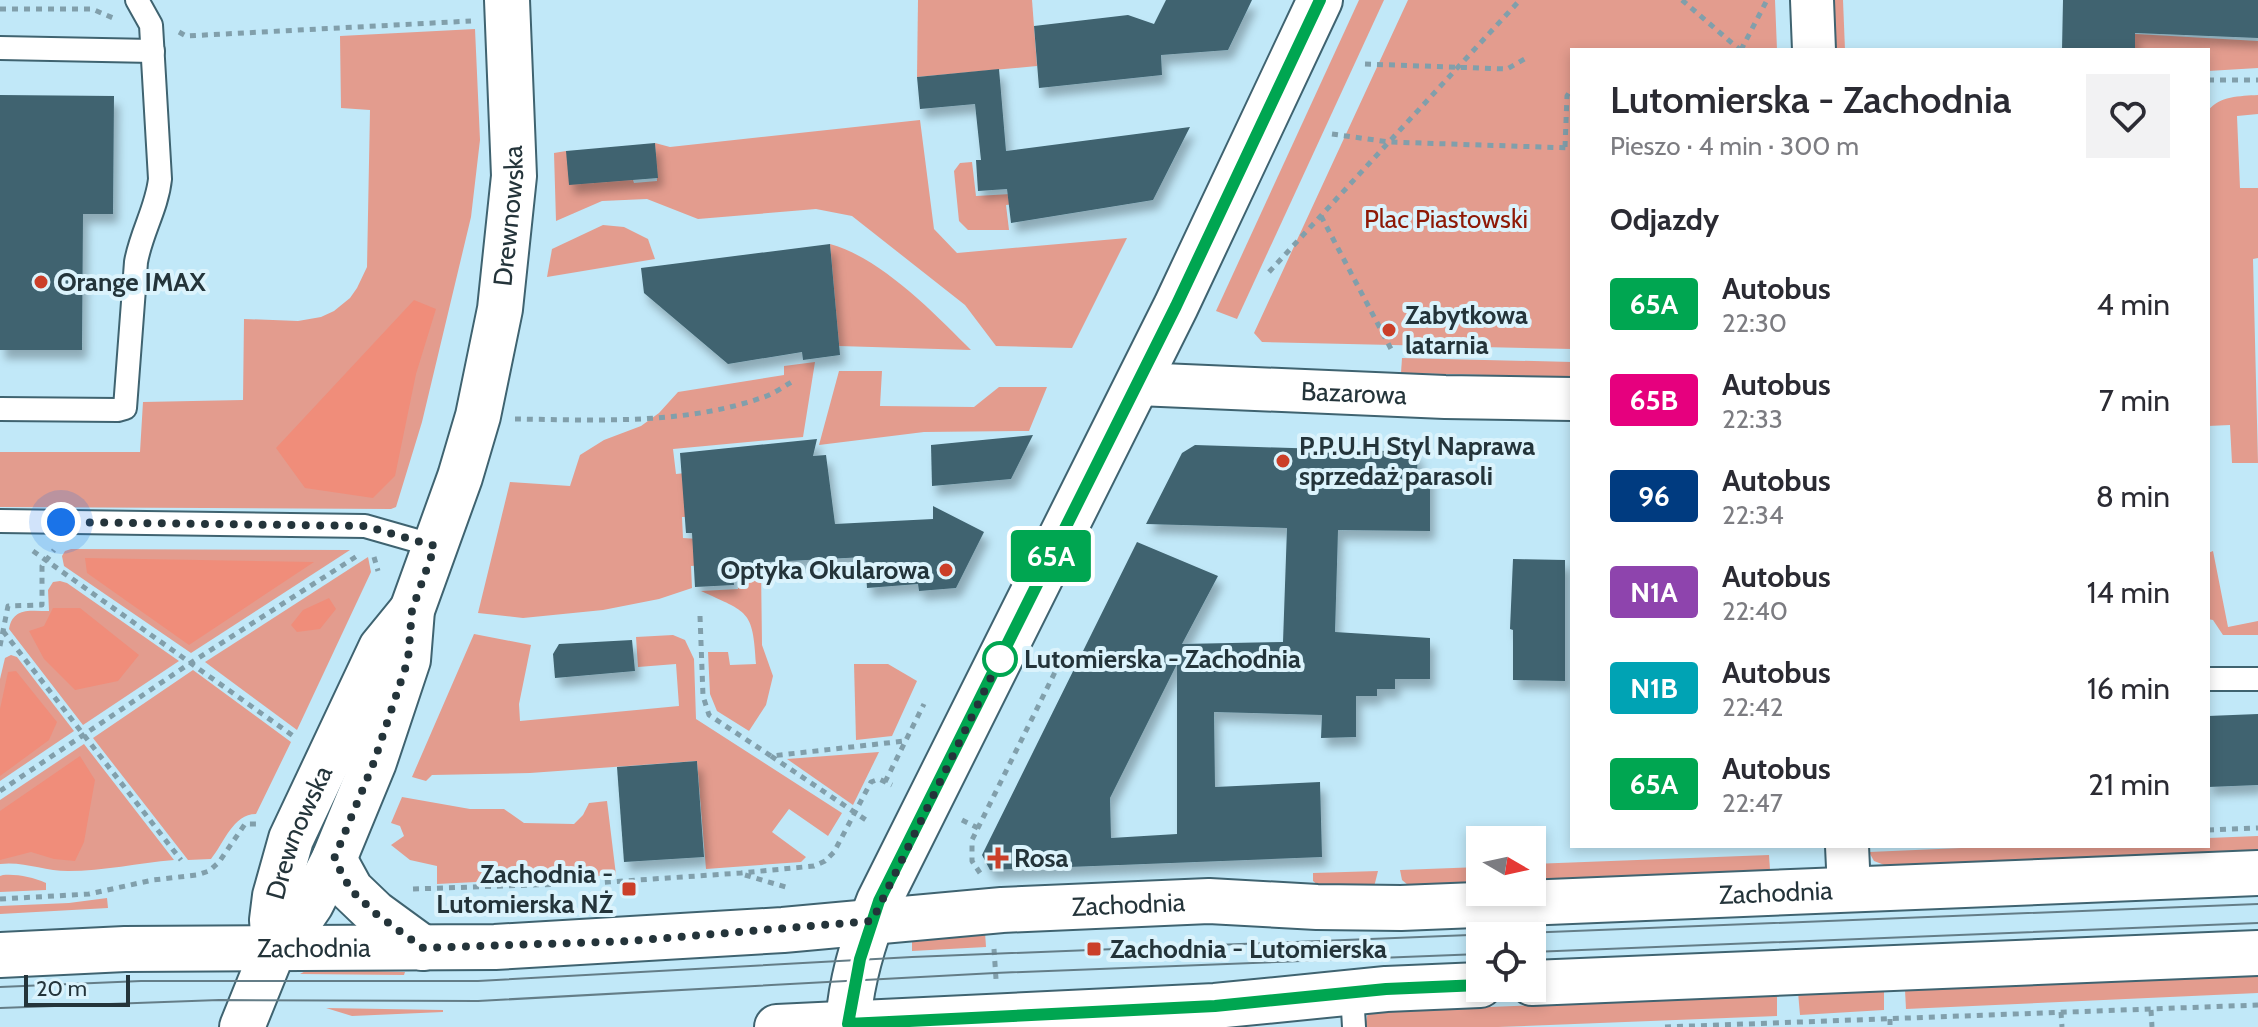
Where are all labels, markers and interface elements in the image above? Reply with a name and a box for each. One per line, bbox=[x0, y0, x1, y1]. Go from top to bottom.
button: heart bbox=[2086, 74, 2170, 158]
text: Lutomierska - Zachodnia bbox=[1610, 76, 2011, 123]
text: Pieszo · 4 min · 300 m bbox=[1610, 130, 1859, 162]
street label: Drewnowska bbox=[487, 144, 530, 288]
text: Odjazdy bbox=[1610, 201, 1719, 238]
park label: Plac Piastowski bbox=[1364, 203, 1528, 235]
place label: Orange IMAX bbox=[57, 266, 207, 298]
text: Autobus bbox=[1722, 270, 1831, 307]
marker: Orange IMAX bbox=[32, 273, 50, 291]
text: 4 min bbox=[2096, 286, 2170, 323]
text: 65A bbox=[1630, 287, 1678, 321]
place label: Zabytkowa latarnia bbox=[1405, 299, 1528, 361]
text: 22:30 bbox=[1722, 307, 1787, 339]
marker: Zabytkowa latarnia bbox=[1380, 321, 1398, 339]
text: Autobus bbox=[1722, 366, 1831, 403]
street label: Bazarowa bbox=[1300, 375, 1408, 411]
text: 7 min bbox=[2099, 382, 2170, 419]
text: 65B bbox=[1630, 383, 1678, 417]
text: 22:33 bbox=[1722, 403, 1783, 435]
place label: P.P.U.H Styl Naprawa sprzedaż parasoli bbox=[1299, 430, 1535, 492]
marker: P.P.U.H Styl Naprawa sprzedaż parasoli bbox=[1274, 452, 1292, 470]
text: Autobus bbox=[1722, 462, 1831, 499]
text: 8 min bbox=[2096, 478, 2170, 515]
text: 96 bbox=[1638, 479, 1670, 513]
text: 22:34 bbox=[1722, 499, 1784, 531]
your location bbox=[41, 502, 81, 542]
line badge: 65A bbox=[1005, 530, 1097, 582]
text: 65A bbox=[1027, 539, 1075, 573]
place label: Optyka Okularowa bbox=[720, 554, 930, 586]
text: Autobus bbox=[1722, 558, 1831, 595]
marker: Optyka Okularowa bbox=[937, 561, 955, 579]
text: 14 min bbox=[2087, 574, 2170, 611]
text: N1A bbox=[1630, 575, 1678, 609]
text: 22:40 bbox=[1722, 595, 1788, 627]
marker: Lutomierska - Zachodnia bbox=[983, 642, 1017, 676]
place label: Lutomierska - Zachodnia bbox=[1024, 643, 1301, 675]
text: Autobus bbox=[1722, 654, 1831, 691]
text: 16 min bbox=[2087, 670, 2170, 707]
text: N1B bbox=[1630, 671, 1678, 705]
text: 22:42 bbox=[1722, 691, 1783, 723]
text: Autobus bbox=[1722, 750, 1831, 787]
street label: Drewnowska bbox=[259, 760, 339, 903]
text: 21 min bbox=[2088, 766, 2170, 803]
text: 65A bbox=[1630, 767, 1678, 801]
text: 22:47 bbox=[1722, 787, 1783, 819]
north arrow bbox=[1466, 826, 1546, 906]
map controls bbox=[1466, 826, 1546, 1002]
place label: Rosa bbox=[1014, 842, 1069, 874]
marker: Rosa bbox=[989, 849, 1007, 867]
place label: Zachodnia - Lutomierska NŻ bbox=[436, 858, 614, 920]
street label: Zachodnia bbox=[1718, 874, 1834, 911]
marker: Zachodnia - Lutomierska NŻ bbox=[620, 880, 638, 898]
street label: Zachodnia bbox=[1071, 886, 1186, 923]
button: locate bbox=[1466, 922, 1546, 1002]
street label: Zachodnia bbox=[257, 932, 371, 964]
place label: Zachodnia - Lutomierska bbox=[1110, 933, 1387, 965]
marker: Zachodnia - Lutomierska bbox=[1085, 940, 1103, 958]
scale bar bbox=[24, 971, 130, 1007]
text: 20 m bbox=[36, 975, 87, 1002]

